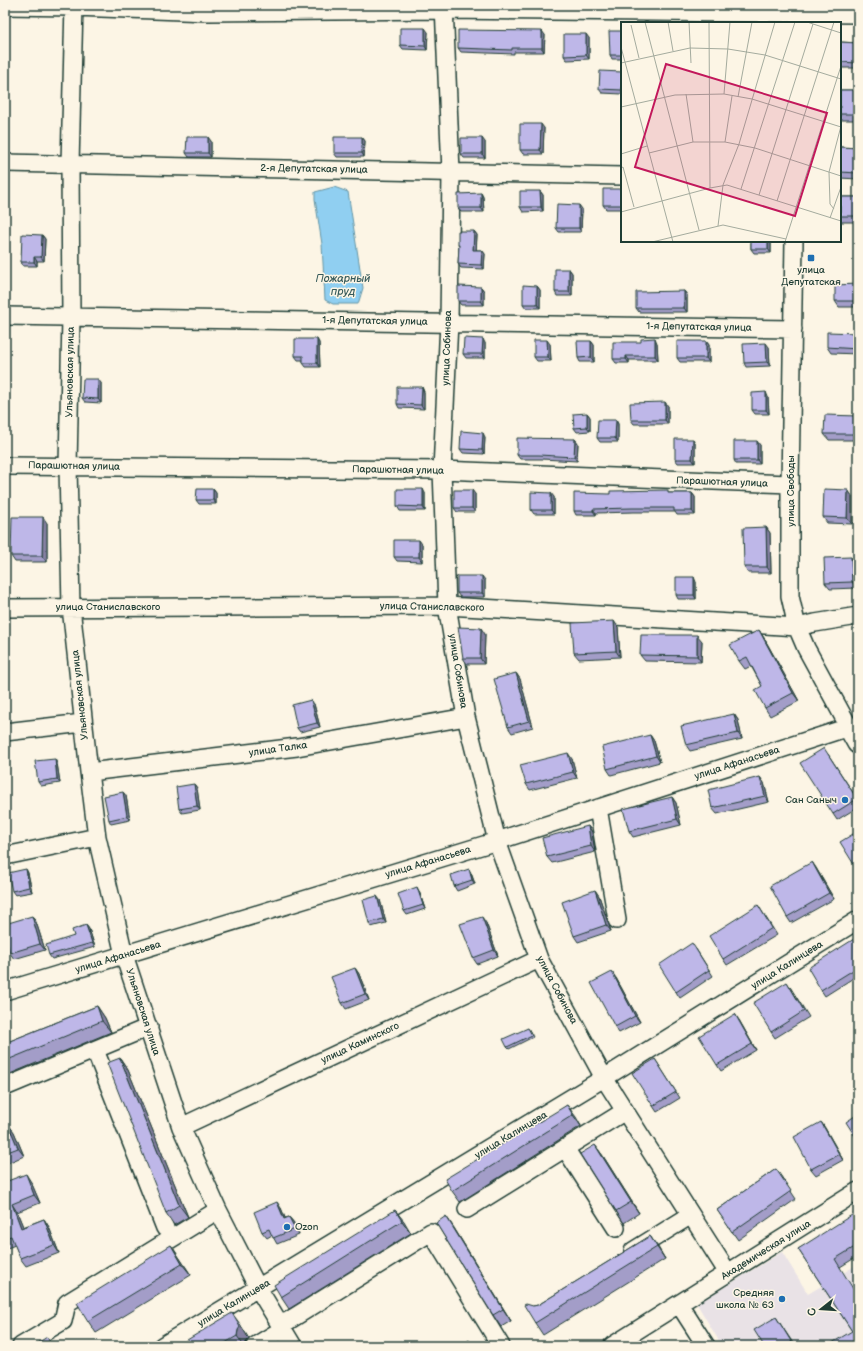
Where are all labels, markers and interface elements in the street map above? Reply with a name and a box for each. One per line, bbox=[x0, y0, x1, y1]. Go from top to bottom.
inset map bbox=[621, 22, 841, 242]
street label: 2-я Депутатская улица bbox=[260, 162, 368, 176]
marker: улица Депутатская bbox=[806, 253, 816, 263]
place label: улица Депутатская bbox=[781, 264, 841, 288]
water label: Пожарный пруд bbox=[316, 272, 371, 298]
street label: улица Собинова bbox=[440, 310, 454, 386]
street label: 1-я Депутатская улица bbox=[322, 314, 428, 328]
street label: 1-я Депутатская улица bbox=[646, 320, 752, 334]
street label: Ульяновская улица bbox=[63, 326, 77, 417]
street label: улица Свободы bbox=[785, 455, 797, 527]
street label: Парашютная улица bbox=[28, 459, 120, 473]
street label: Парашютная улица bbox=[352, 463, 444, 477]
street label: Парашютная улица bbox=[676, 474, 768, 490]
street label: улица Станиславского bbox=[380, 600, 484, 614]
street label: улица Станиславского bbox=[56, 601, 160, 613]
street label: улица Собинова bbox=[446, 633, 470, 709]
street label: Ульяновская улица bbox=[69, 649, 91, 741]
street label: улица Талка bbox=[248, 739, 308, 759]
street label: улица Афанасьева bbox=[693, 744, 781, 782]
place label: Сан Саныч bbox=[785, 794, 837, 806]
marker: Сан Саныч bbox=[840, 795, 850, 805]
street label: улица Афанасьева bbox=[384, 843, 472, 881]
street label: улица Афанасьева bbox=[74, 938, 162, 976]
street label: улица Калинцева bbox=[749, 938, 825, 992]
street label: улица Собинова bbox=[534, 954, 580, 1026]
street label: Ульяновская улица bbox=[123, 967, 163, 1057]
street label: улица Каминского bbox=[319, 1020, 401, 1066]
street label: улица Калинцева bbox=[473, 1109, 549, 1161]
street label: Академическая улица bbox=[718, 1217, 813, 1283]
place label: Ozon bbox=[295, 1221, 319, 1233]
marker: Ozon bbox=[282, 1222, 292, 1232]
street label: улица Калинцева bbox=[196, 1277, 272, 1329]
place label: Средняя школа № 63 bbox=[716, 1287, 774, 1311]
north arrow bbox=[801, 1289, 841, 1329]
marker: Средняя школа № 63 bbox=[777, 1294, 787, 1304]
text: С bbox=[804, 1306, 819, 1317]

